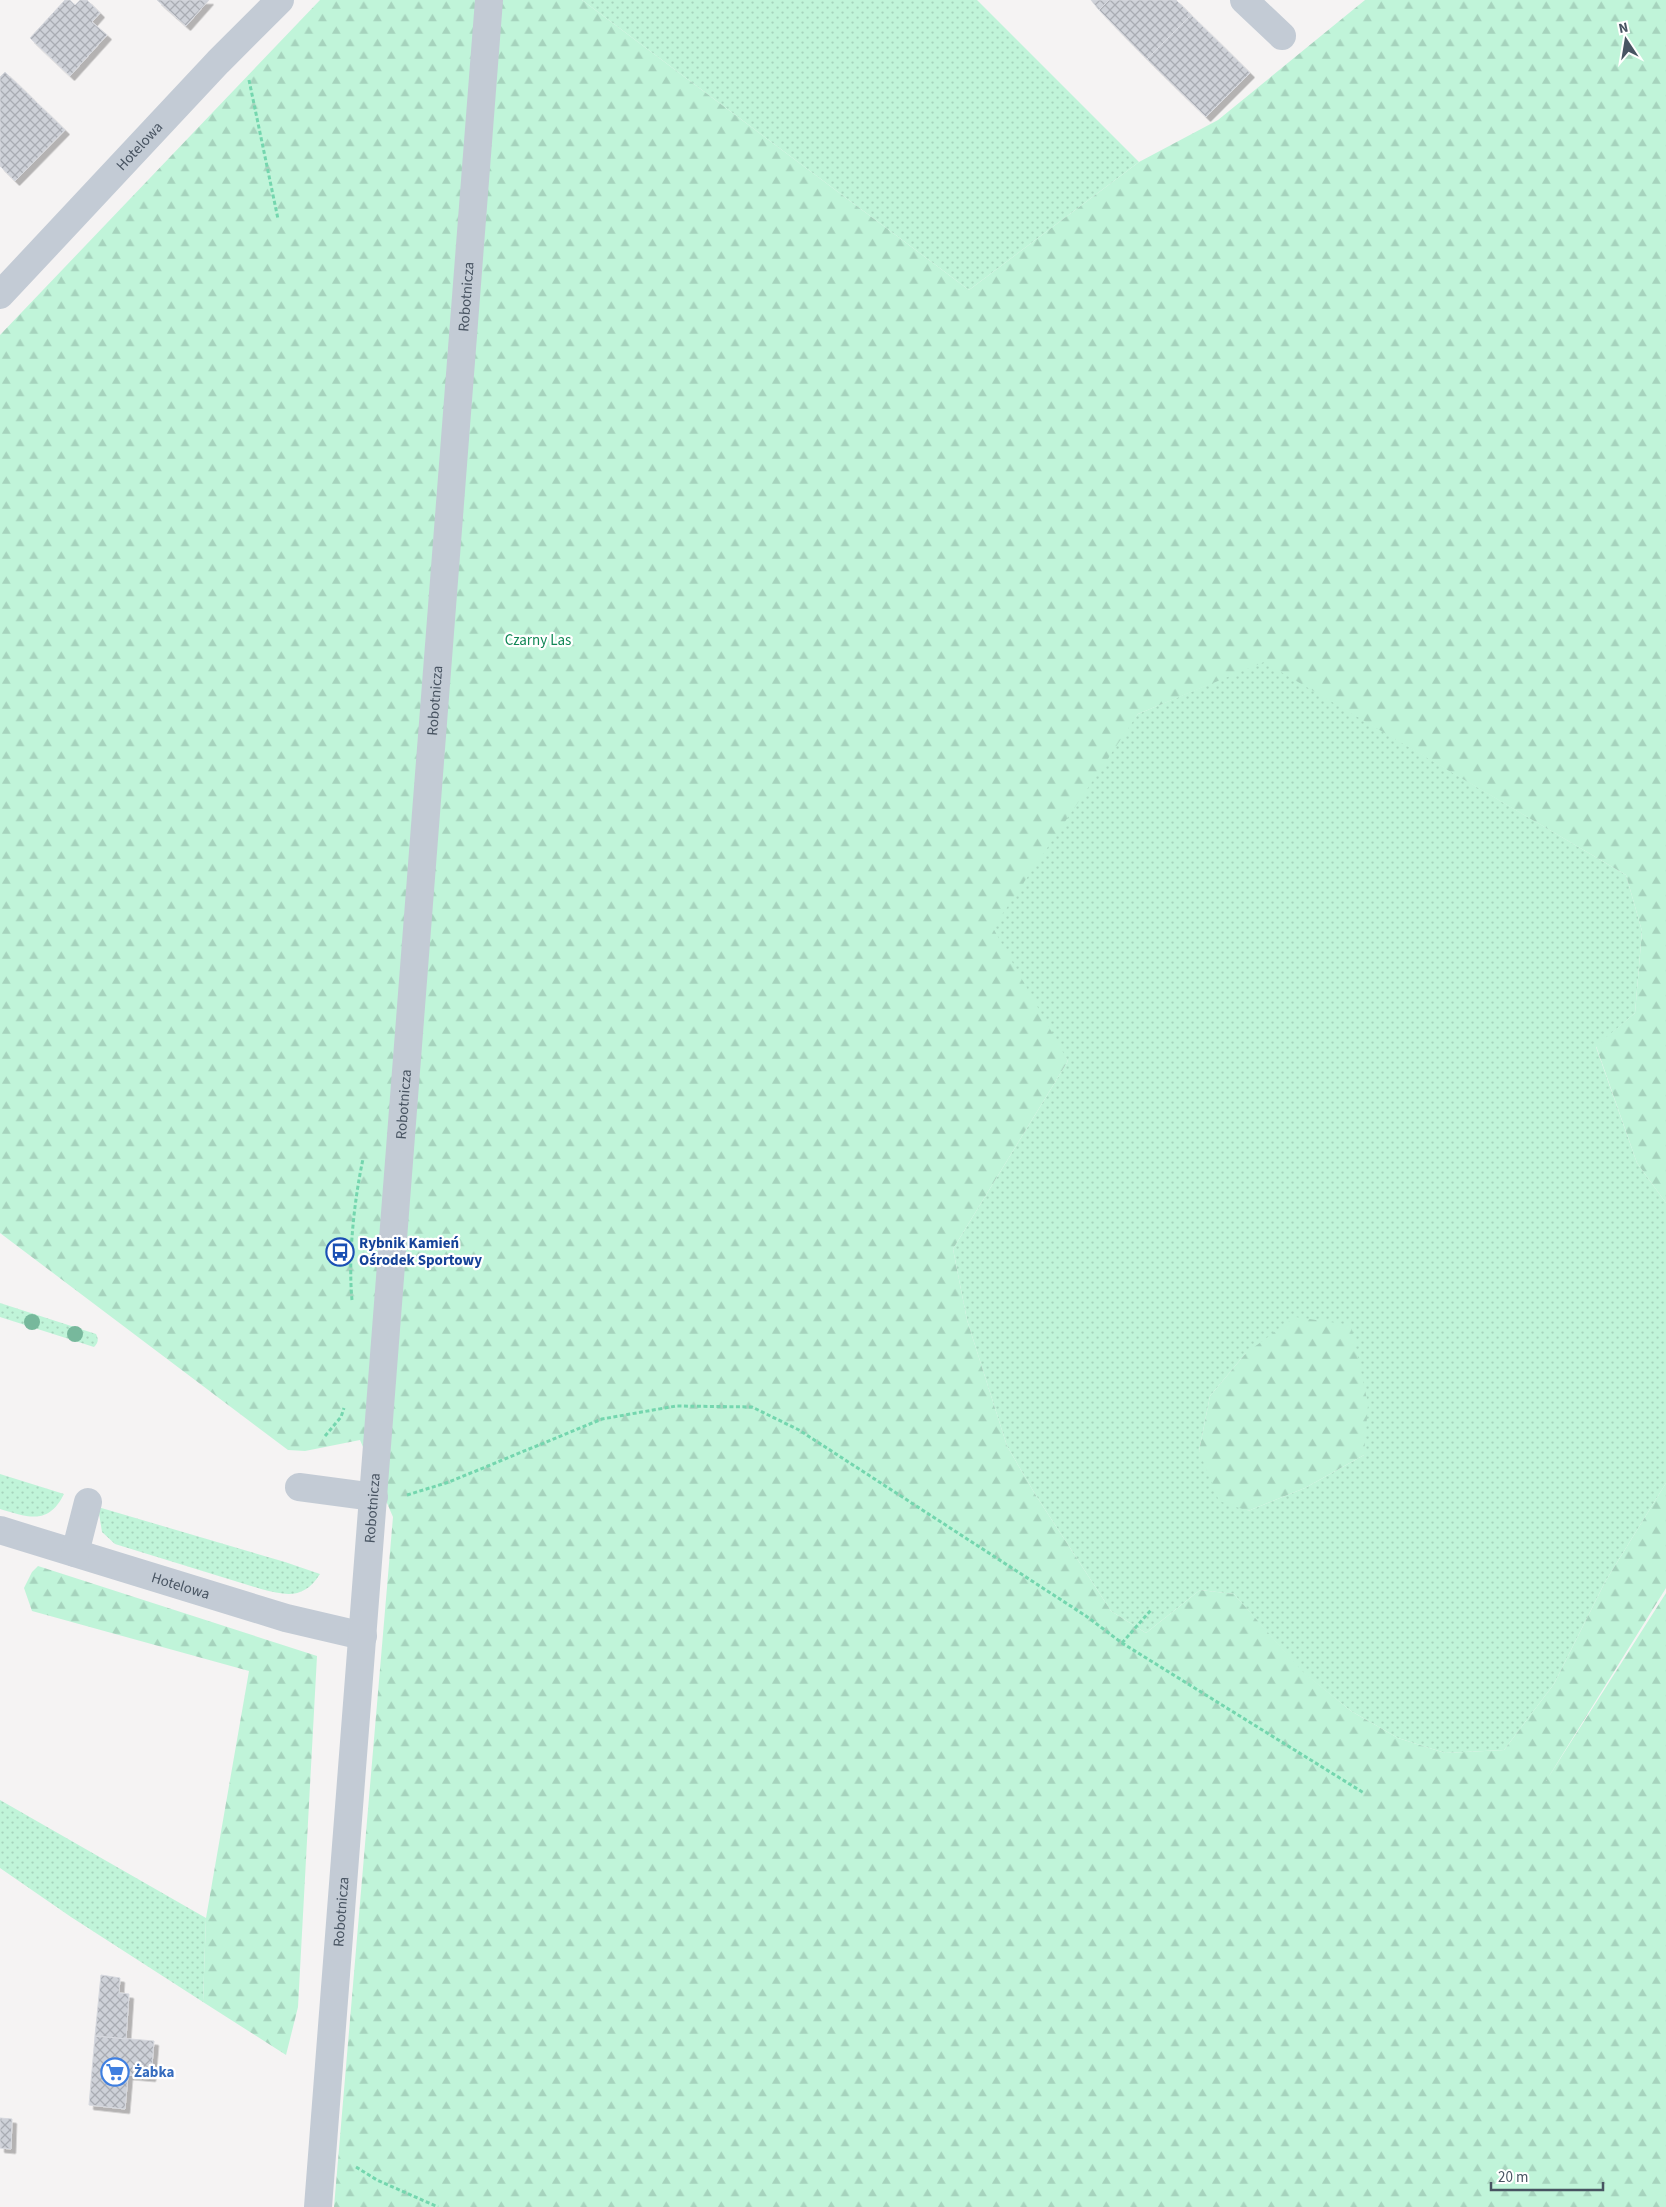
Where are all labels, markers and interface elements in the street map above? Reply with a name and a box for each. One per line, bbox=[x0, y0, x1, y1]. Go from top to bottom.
north arrow bbox=[1601, 15, 1651, 65]
text: N bbox=[1617, 18, 1630, 39]
street label: Hotelowa bbox=[111, 117, 168, 175]
street label: Robotnicza bbox=[453, 261, 479, 333]
park label: Czarny Las bbox=[505, 630, 571, 651]
street label: Robotnicza bbox=[422, 665, 448, 736]
street label: Robotnicza bbox=[390, 1069, 417, 1140]
place label: Rybnik Kamień Ośrodek Sportowy bbox=[359, 1233, 482, 1271]
bus stop icon: Rybnik Kamień Ośrodek Sportowy bbox=[325, 1237, 355, 1267]
street label: Robotnicza bbox=[359, 1472, 385, 1544]
street label: Hotelowa bbox=[149, 1567, 212, 1604]
street label: Robotnicza bbox=[328, 1876, 354, 1948]
supermarket icon: Żabka bbox=[100, 2057, 130, 2087]
place label: Żabka bbox=[134, 2062, 175, 2083]
scale bar bbox=[1491, 2160, 1604, 2192]
text: 20 m bbox=[1498, 2167, 1528, 2188]

